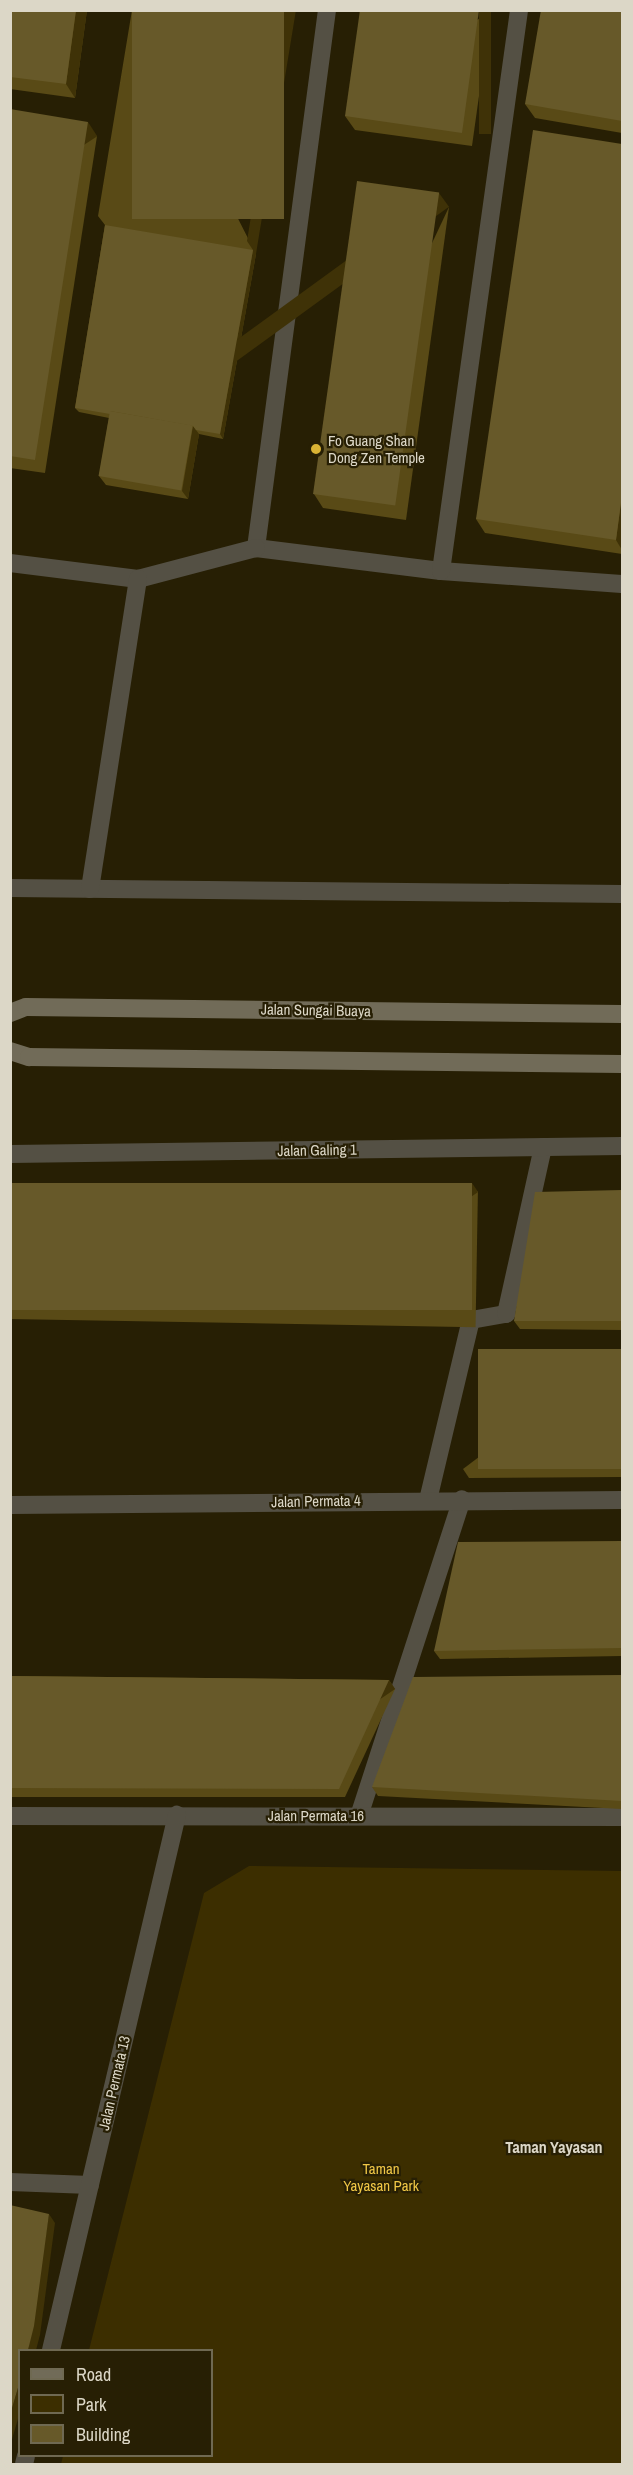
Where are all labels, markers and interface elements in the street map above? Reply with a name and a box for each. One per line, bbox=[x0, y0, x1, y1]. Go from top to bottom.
place label: Fo Guang Shan Dong Zen Temple bbox=[328, 431, 425, 466]
marker: Fo Guang Shan Dong Zen Temple bbox=[309, 442, 323, 456]
street label: Jalan Sungai Buaya bbox=[261, 1000, 371, 1020]
street label: Jalan Galing 1 bbox=[277, 1140, 357, 1160]
street label: Jalan Permata 4 bbox=[271, 1491, 361, 1511]
street label: Jalan Permata 16 bbox=[268, 1807, 364, 1825]
street label: Jalan Permata 13 bbox=[94, 2034, 134, 2132]
district label: Taman Yayasan bbox=[505, 2137, 603, 2157]
park label: Taman Yayasan Park bbox=[343, 2159, 419, 2194]
legend bbox=[18, 2349, 213, 2457]
text: Road bbox=[76, 2362, 111, 2387]
text: Park bbox=[76, 2392, 106, 2417]
text: Building bbox=[76, 2422, 130, 2447]

